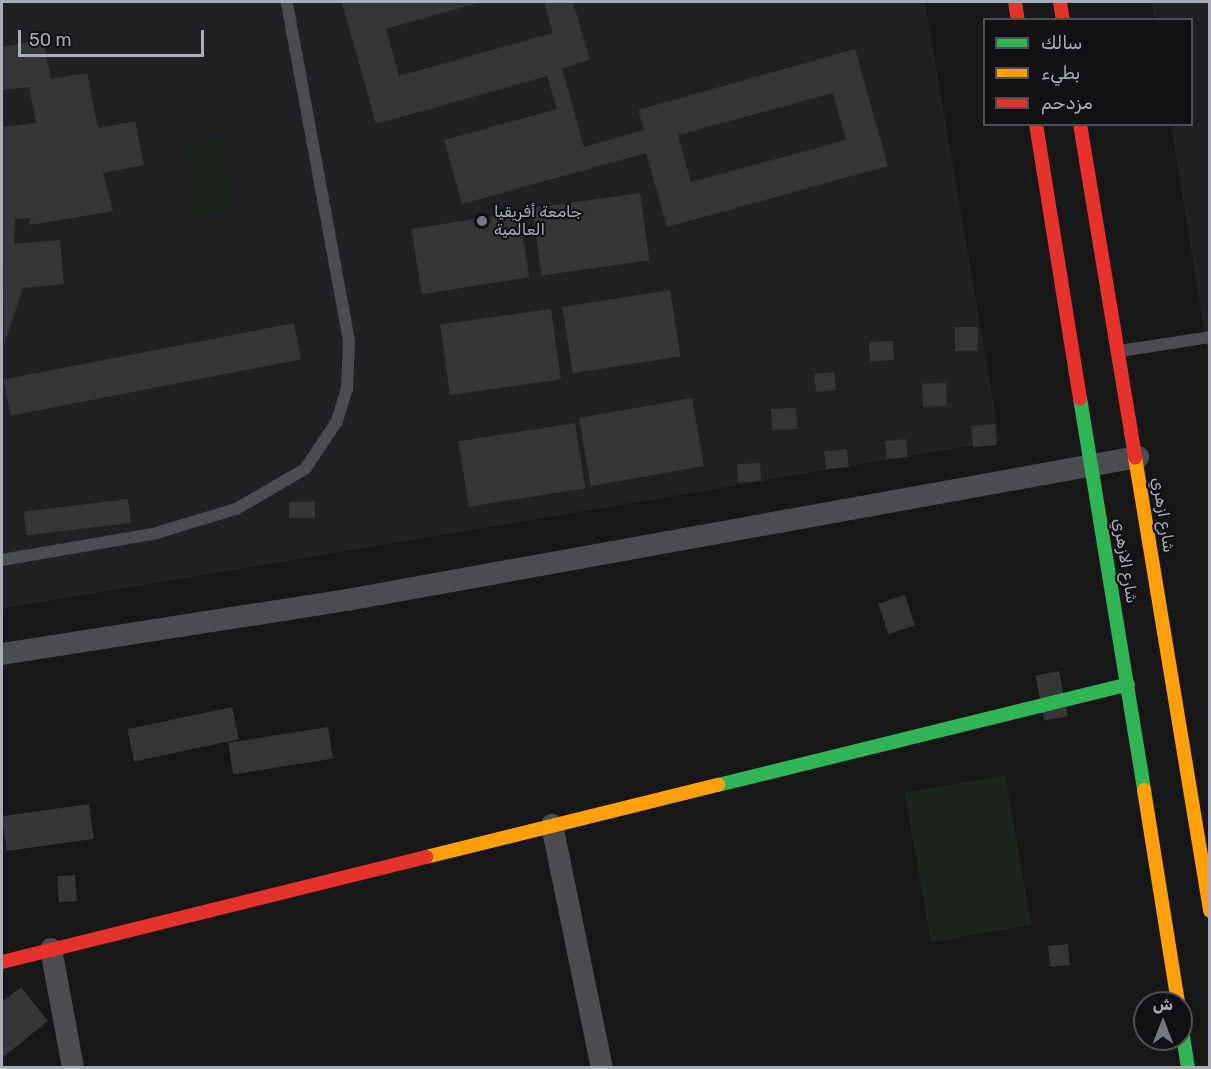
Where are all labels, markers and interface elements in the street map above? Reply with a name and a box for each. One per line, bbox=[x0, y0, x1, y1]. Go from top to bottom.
scale bar bbox=[21, 18, 207, 56]
legend bbox=[983, 18, 1193, 126]
text: 50 m bbox=[29, 29, 72, 51]
text: سالك bbox=[1041, 32, 1082, 54]
text: بطيء bbox=[1041, 62, 1080, 84]
text: مزدحم bbox=[1041, 92, 1093, 114]
place label: جامعة أفريقيا العالمية bbox=[494, 202, 582, 240]
marker: جامعة أفريقيا العالمية bbox=[475, 214, 489, 228]
street label: شارع ازهري bbox=[1148, 476, 1178, 554]
street label: شارع الازهري bbox=[1109, 517, 1141, 605]
north arrow bbox=[1133, 991, 1193, 1051]
text: ش bbox=[1153, 995, 1173, 1014]

